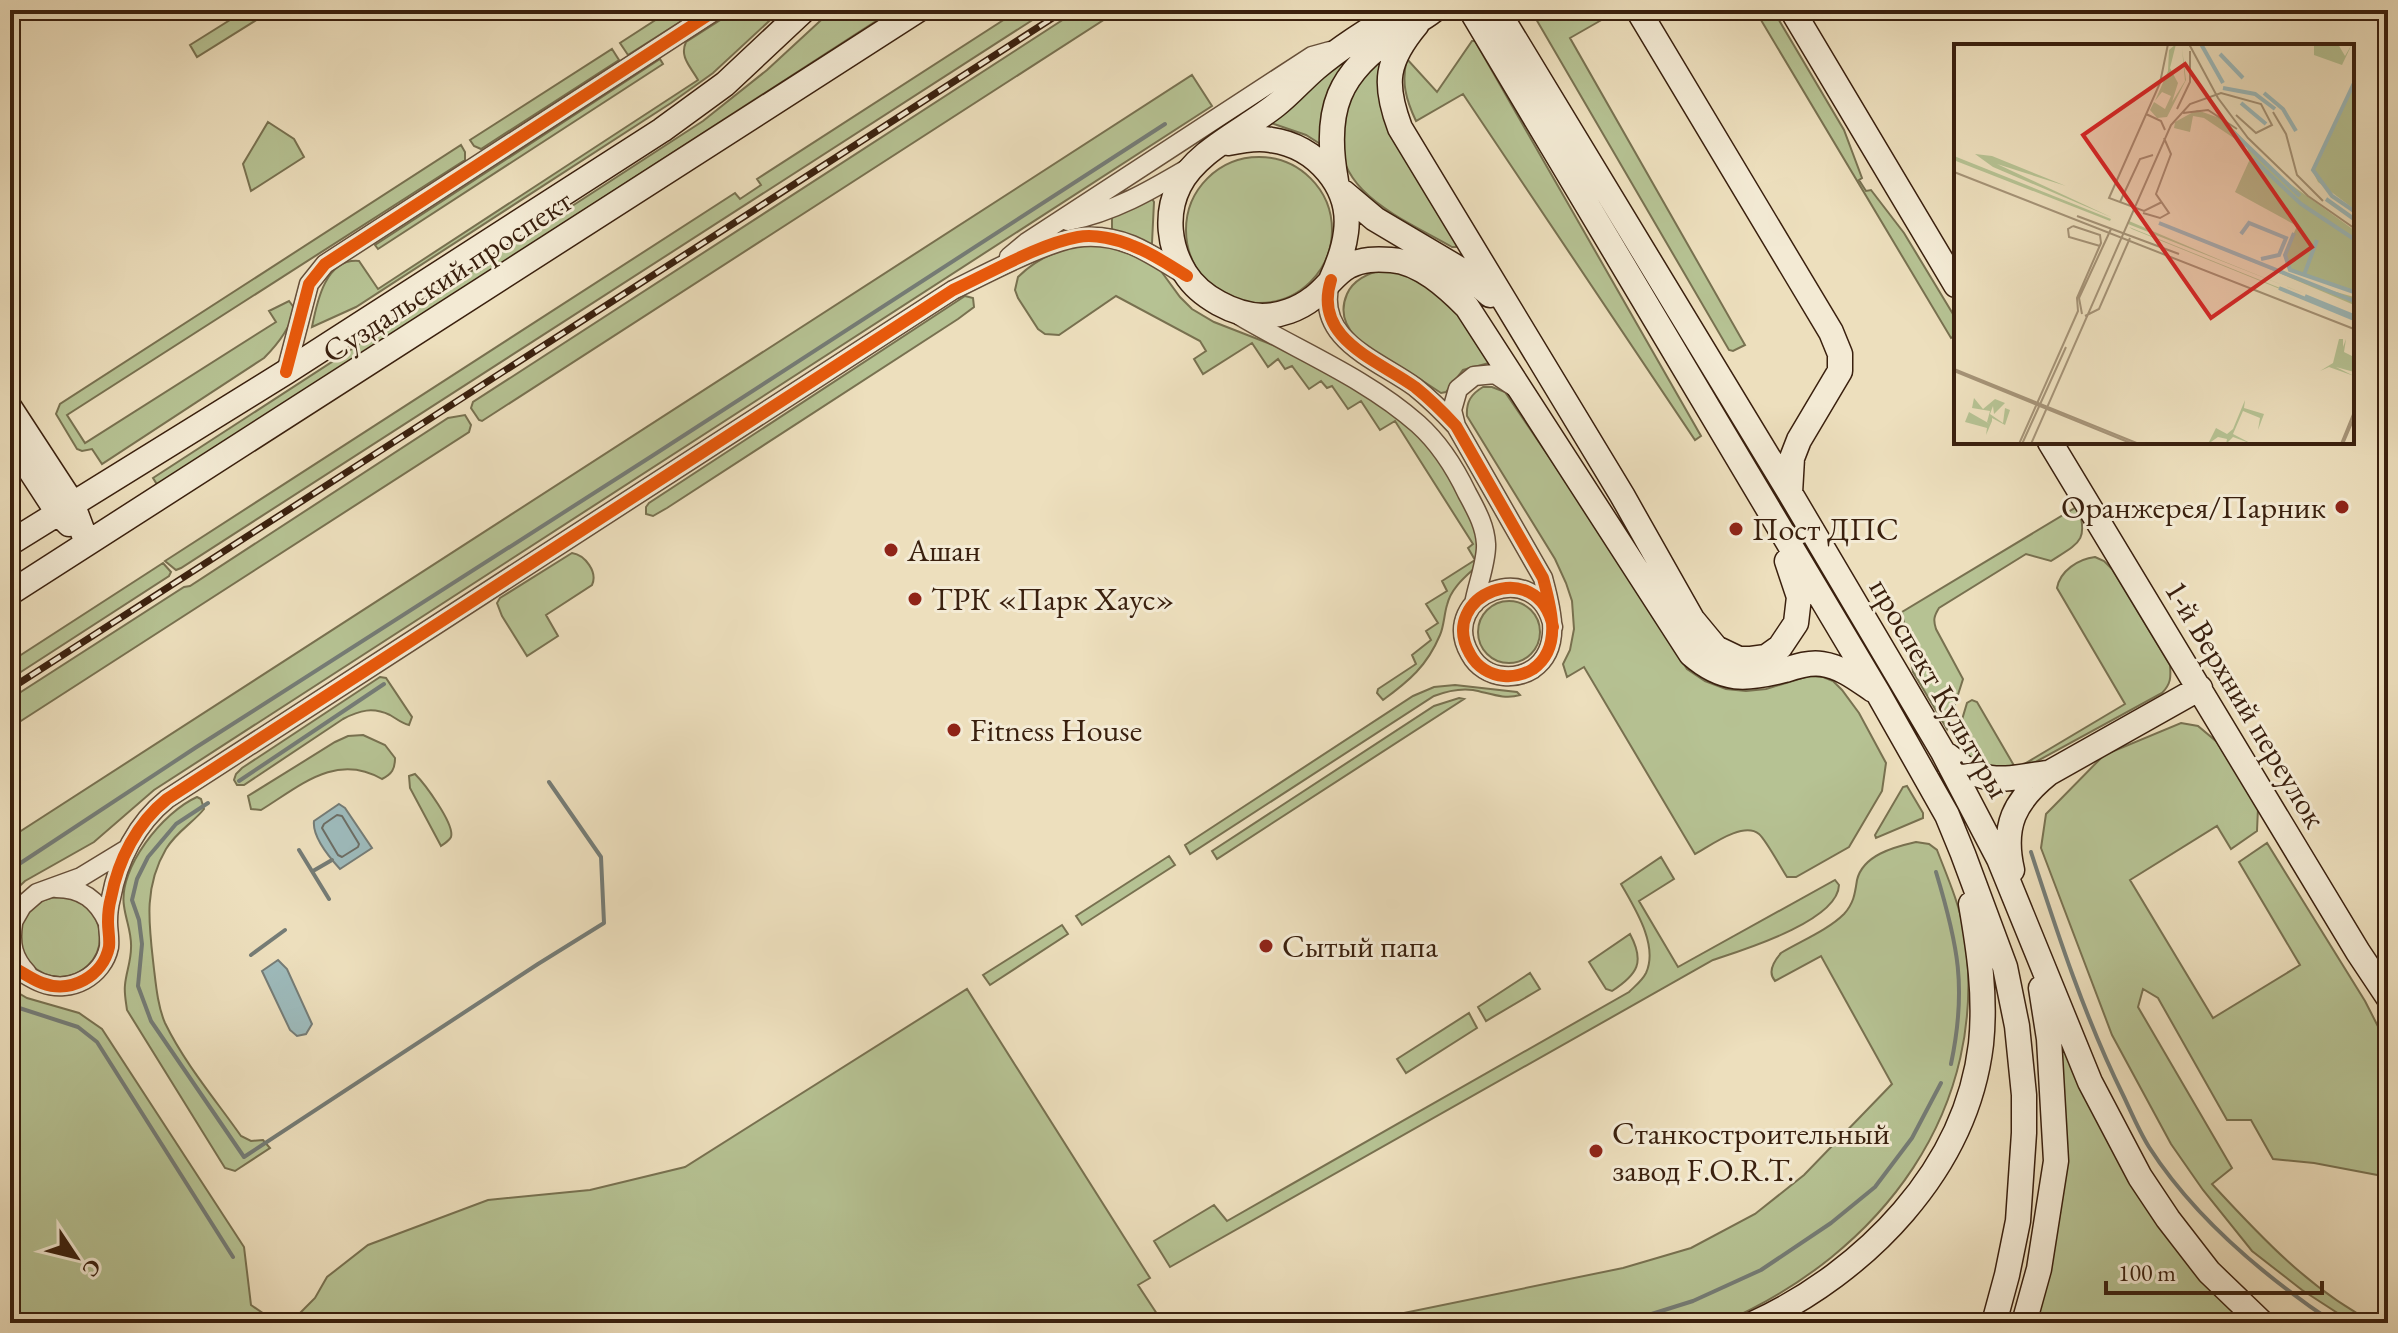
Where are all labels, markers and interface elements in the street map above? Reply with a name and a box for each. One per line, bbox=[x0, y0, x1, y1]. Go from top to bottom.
inset map bbox=[1954, 44, 2354, 444]
street label: Суздальский проспект bbox=[314, 179, 580, 373]
place label: Оранжерея/Парник bbox=[2061, 486, 2326, 528]
marker: Оранжерея/Парник bbox=[2333, 498, 2351, 516]
place label: Пост ДПС bbox=[1752, 508, 1899, 550]
marker: Пост ДПС bbox=[1727, 520, 1745, 538]
place label: Ашан bbox=[906, 529, 981, 571]
marker: Ашан bbox=[882, 541, 900, 559]
street label: проспект Культуры bbox=[1860, 570, 2020, 806]
street label: 1-й Верхний переулок bbox=[2155, 572, 2337, 836]
place label: ТРК «Парк Хаус» bbox=[931, 578, 1175, 620]
marker: ТРК «Парк Хаус» bbox=[906, 590, 924, 608]
place label: Fitness House bbox=[970, 709, 1142, 751]
marker: Fitness House bbox=[945, 721, 963, 739]
place label: Сытый папа bbox=[1282, 925, 1438, 967]
marker: Сытый папа bbox=[1257, 937, 1275, 955]
place label: Станкостроительный завод F.O.R.T. bbox=[1612, 1112, 1890, 1191]
marker: Станкостроительный завод F.O.R.T. bbox=[1587, 1142, 1605, 1160]
north arrow bbox=[36, 1217, 116, 1297]
scale bar bbox=[2106, 1245, 2322, 1295]
text: С bbox=[76, 1253, 108, 1283]
text: 100 m bbox=[2118, 1257, 2176, 1288]

